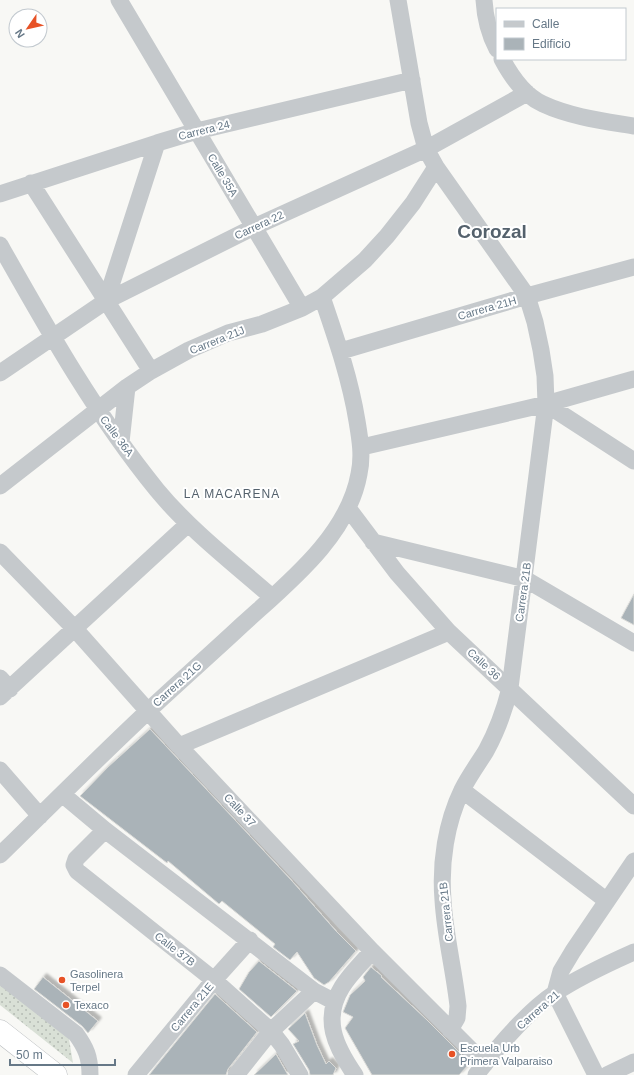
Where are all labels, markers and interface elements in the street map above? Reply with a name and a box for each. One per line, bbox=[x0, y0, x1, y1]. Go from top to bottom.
north arrow bbox=[8, 8, 48, 48]
legend bbox=[496, 8, 626, 60]
text: Calle bbox=[532, 17, 560, 31]
text: N bbox=[12, 27, 27, 40]
text: Edificio bbox=[532, 37, 571, 51]
street label: Carrera 24 bbox=[177, 118, 231, 142]
street label: Calle 35A bbox=[206, 151, 241, 199]
street label: Carrera 22 bbox=[233, 208, 285, 242]
district label: Corozal bbox=[457, 221, 527, 242]
street label: Carrera 21H bbox=[456, 294, 518, 322]
street label: Carrera 21J bbox=[188, 324, 246, 356]
street label: Calle 36A bbox=[98, 413, 137, 459]
district label: LA MACARENA bbox=[184, 487, 280, 501]
street label: Carrera 21B bbox=[513, 561, 533, 623]
street label: Calle 36 bbox=[465, 646, 503, 682]
street label: Carrera 21G bbox=[150, 659, 204, 709]
street label: Calle 37 bbox=[222, 791, 258, 829]
street label: Carrera 21B bbox=[437, 882, 455, 942]
street label: Calle 37B bbox=[153, 930, 197, 968]
place label: Gasolinera Terpel bbox=[70, 968, 124, 993]
marker: Gasolinera Terpel bbox=[57, 975, 67, 985]
street label: Carrera 21E bbox=[168, 980, 216, 1034]
street label: Carrera 21 bbox=[514, 988, 562, 1032]
place label: Texaco bbox=[74, 999, 109, 1011]
marker: Texaco bbox=[61, 1000, 71, 1010]
scale bar bbox=[10, 1041, 115, 1067]
place label: Escuela Urb Primera Valparaiso bbox=[460, 1042, 553, 1067]
text: 50 m bbox=[16, 1048, 43, 1062]
marker: Escuela Urb Primera Valparaiso bbox=[447, 1049, 457, 1059]

